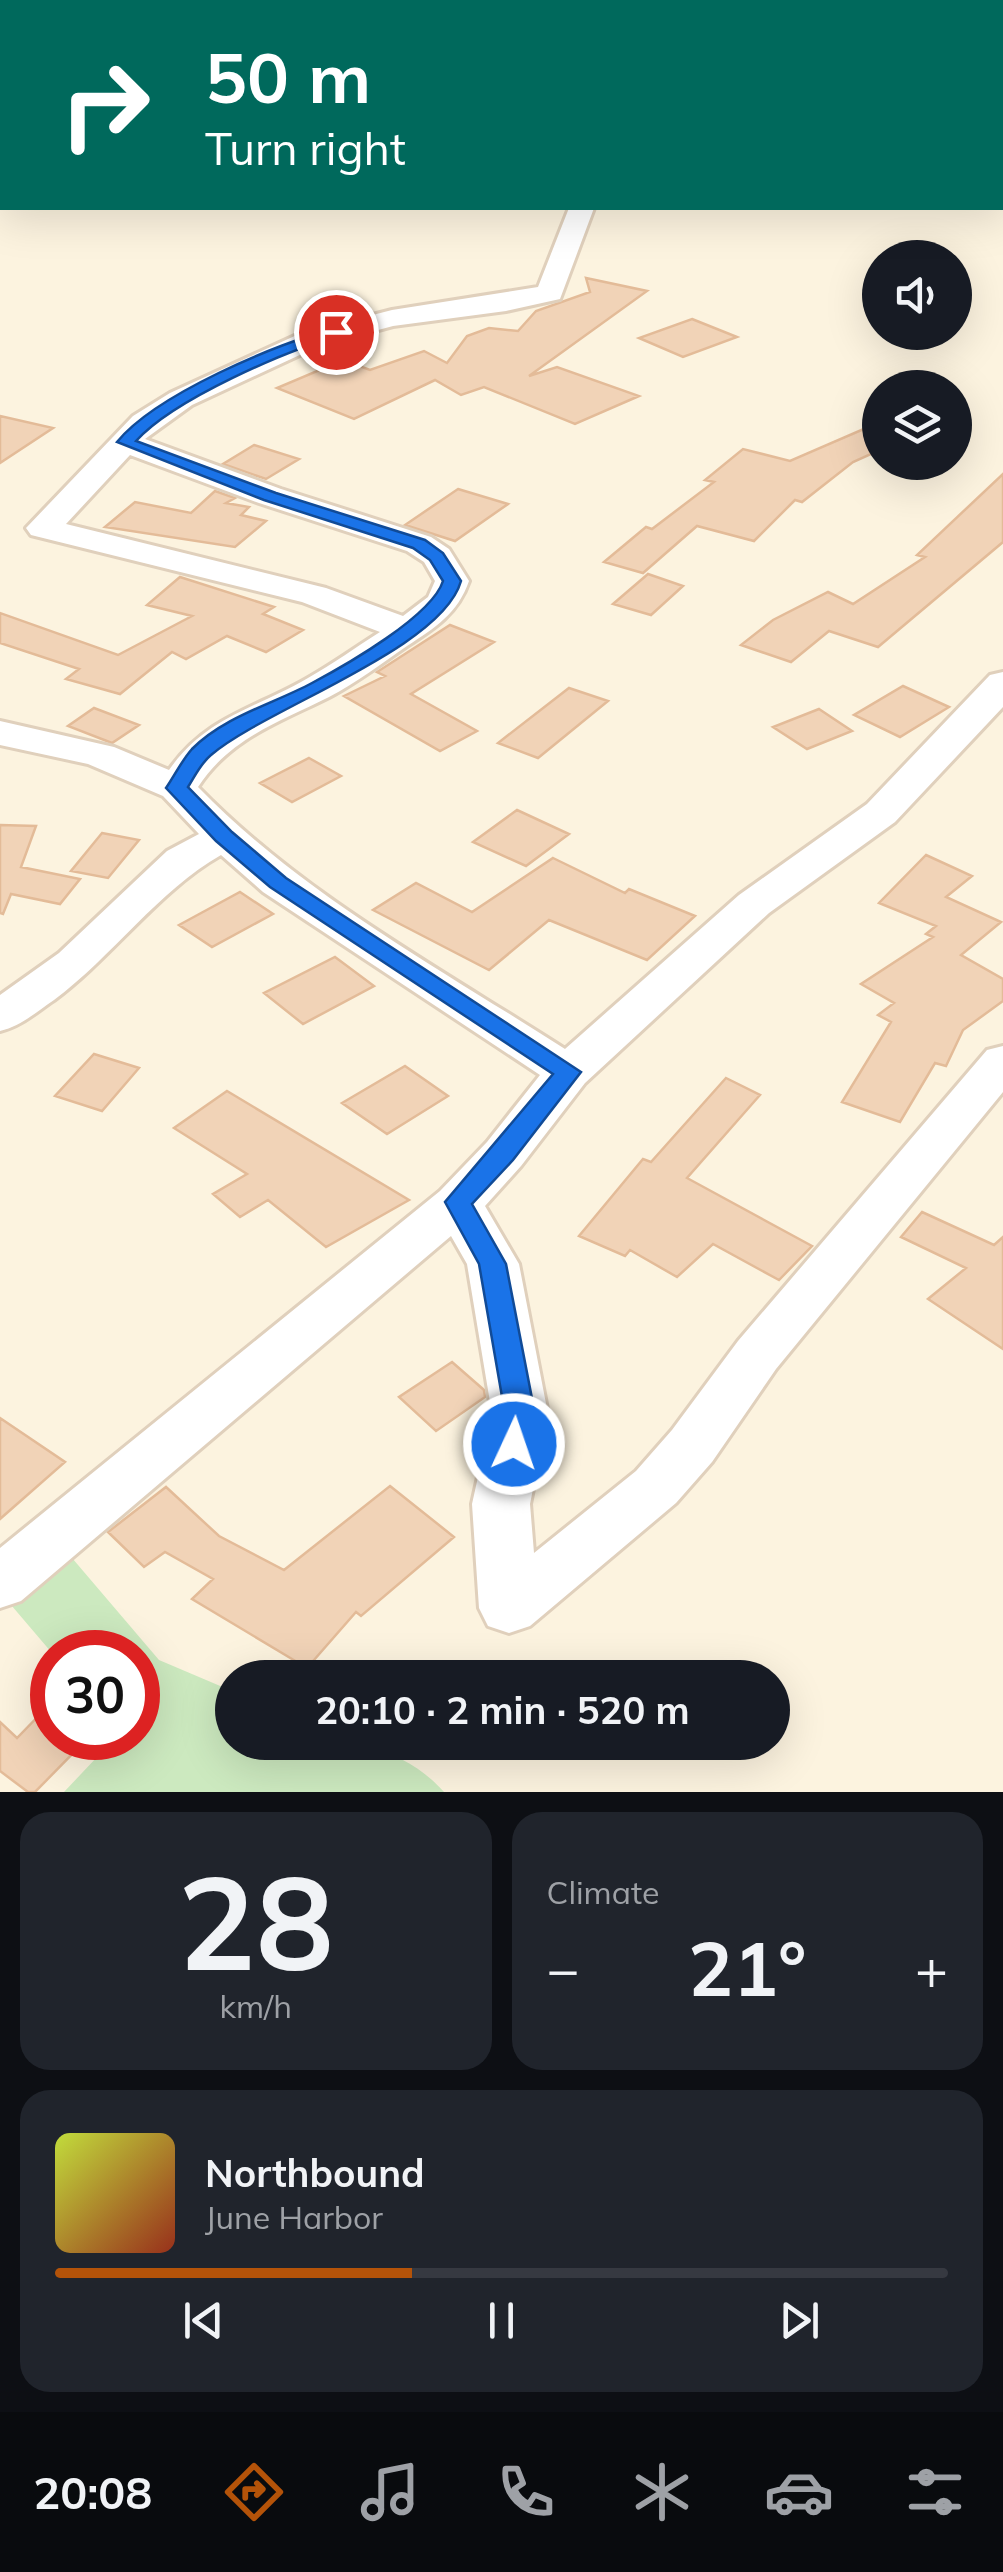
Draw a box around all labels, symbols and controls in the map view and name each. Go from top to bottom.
text: 50 m [205,33,371,121]
icon: right [40,40,170,170]
text: Turn right [205,120,406,176]
map controls [862,240,972,480]
button: sound [862,240,972,350]
pin [294,290,379,375]
icon: arrive [309,305,364,360]
button: layers [862,370,972,480]
position arrow [462,1392,566,1496]
speed limit sign: 30 [30,1630,160,1760]
text: 20:10 · 2 min · 520 m [315,1686,690,1734]
text: 28 [178,1839,334,2003]
text: Climate [547,1872,659,1912]
text: 21° [688,1921,806,2015]
text: − [547,1934,580,2003]
text: + [915,1934,948,2003]
text: km/h [220,1986,292,2026]
text: Northbound [205,2149,425,2197]
text: June Harbor [205,2197,383,2237]
icon: previous [176,2293,231,2348]
icon: pause [474,2293,529,2348]
icon: next [772,2293,827,2348]
icon: directions [219,2457,289,2527]
icon: music [355,2457,425,2527]
icon: phone [491,2457,561,2527]
icon: climate [627,2457,697,2527]
icon: car [764,2457,834,2527]
icon: filters [900,2457,970,2527]
text: 20:08 [33,2464,152,2520]

